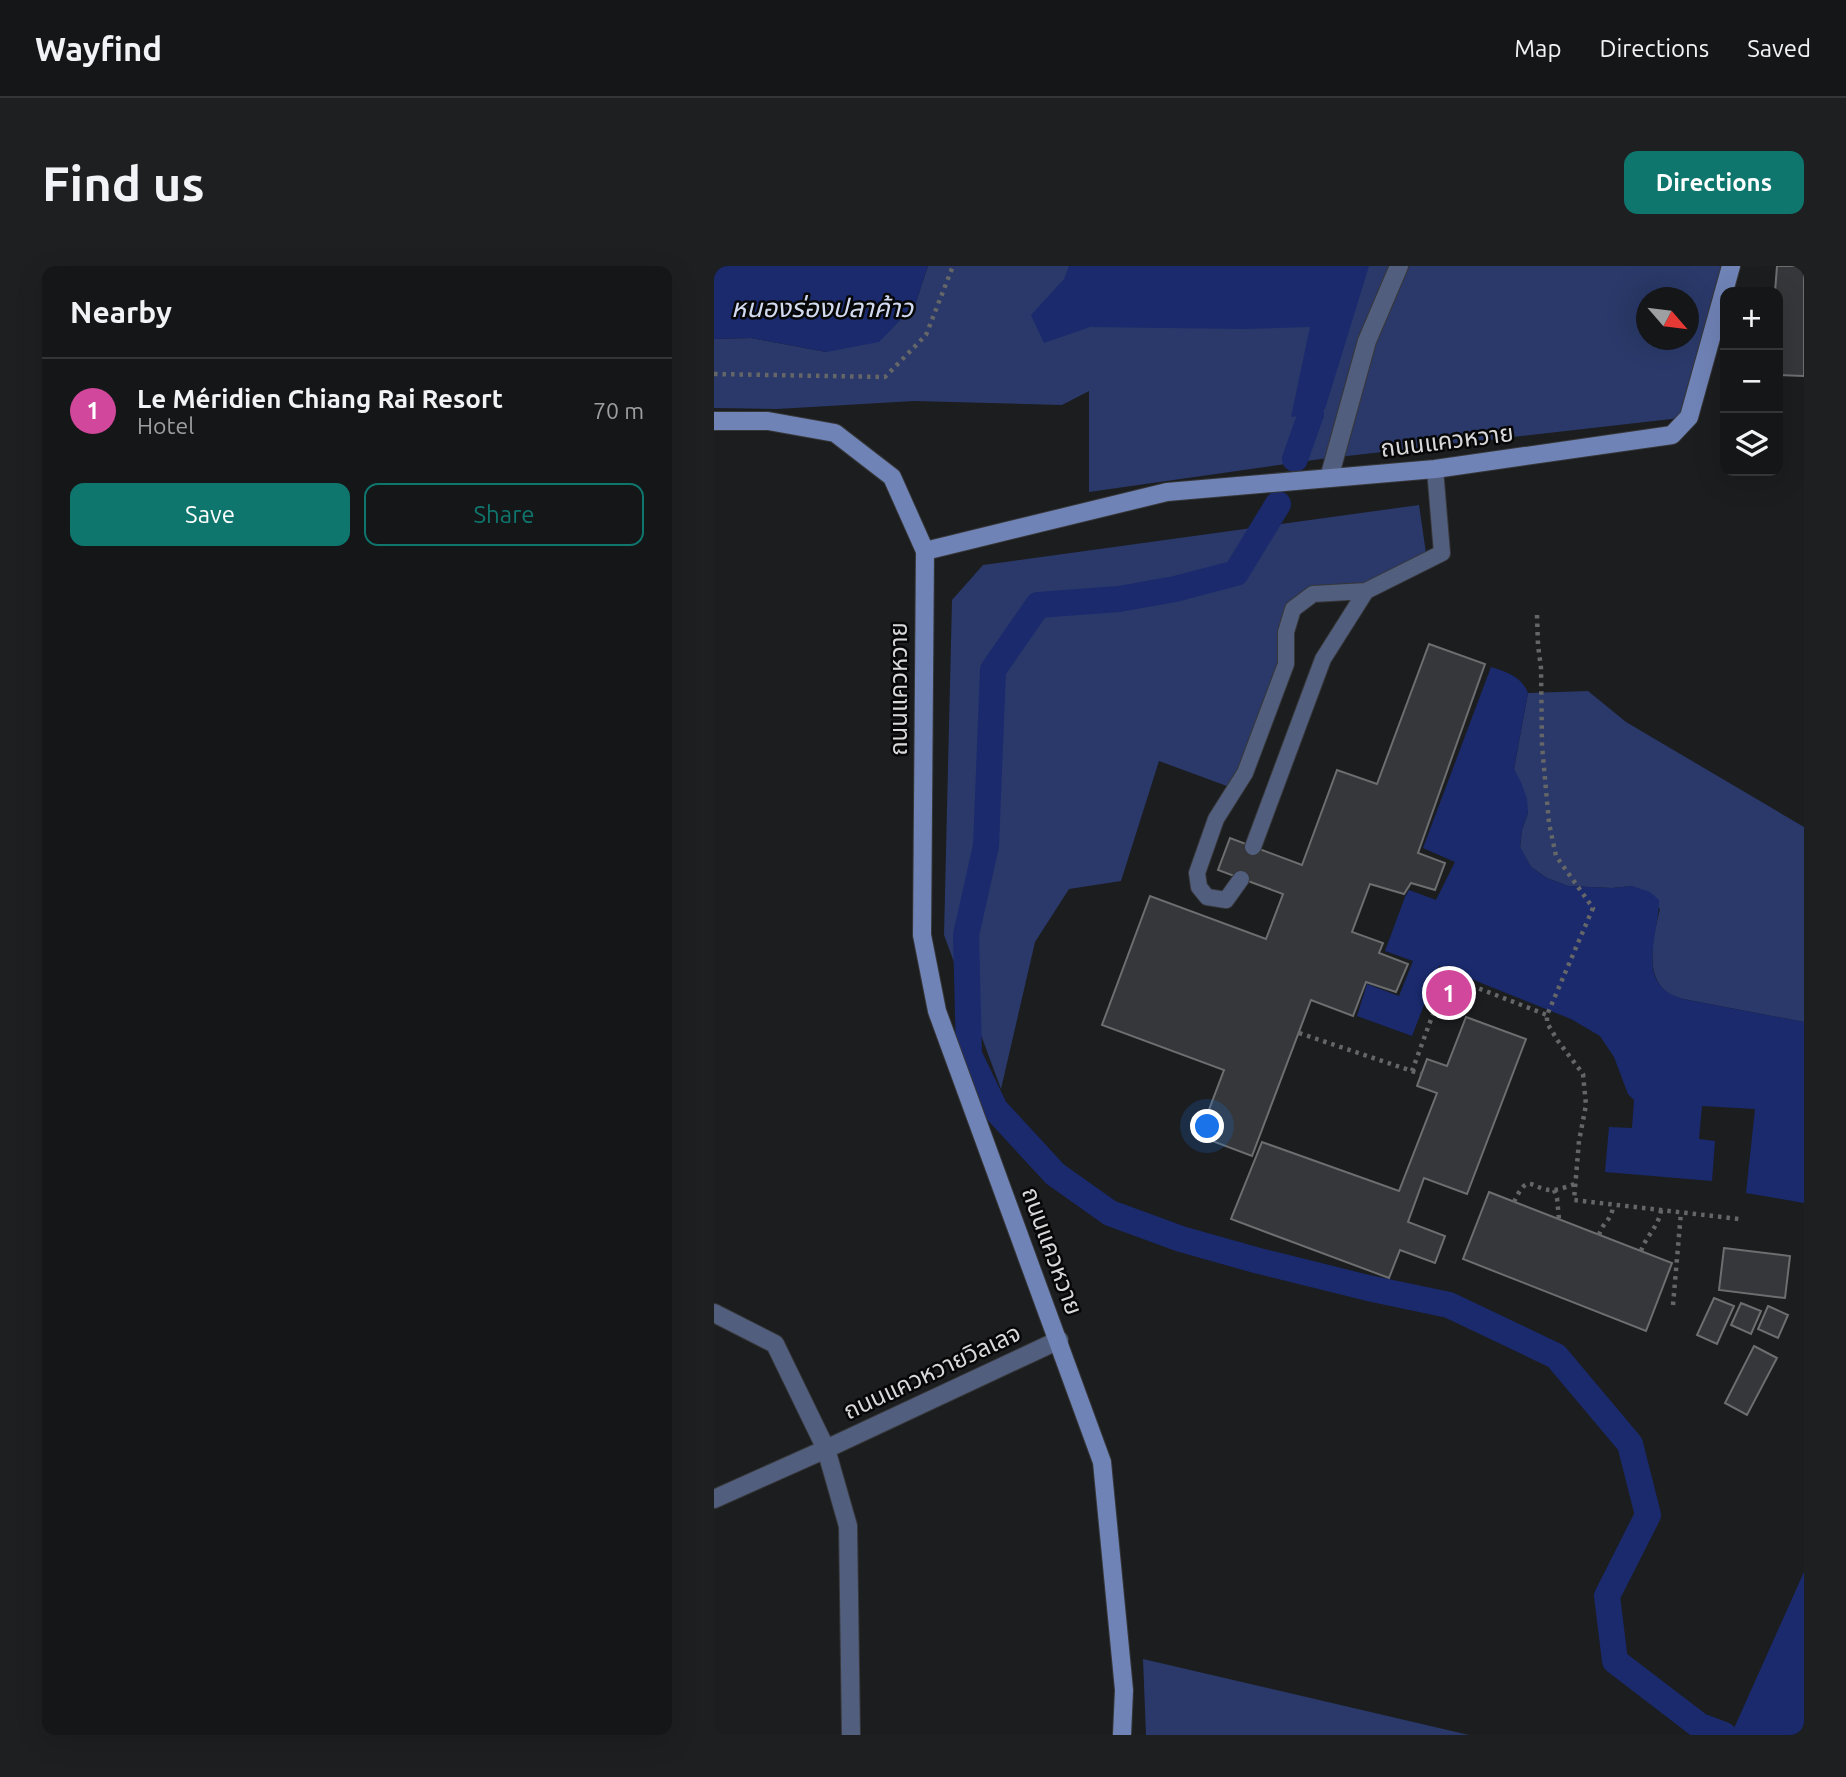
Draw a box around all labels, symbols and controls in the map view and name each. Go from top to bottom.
text: Wayfind [35,30,162,67]
text: Map [1514,35,1561,62]
text: Directions [1599,35,1709,62]
text: Saved [1747,35,1811,62]
button: Directions [1624,151,1804,214]
text: Find us [42,155,205,210]
north arrow [1636,287,1699,350]
map controls [1720,287,1783,476]
button: + [1720,287,1783,350]
water label: หนองร่องปลาค้าว [731,293,914,322]
text: Nearby [70,295,172,329]
button: − [1720,350,1783,413]
text: Le Méridien Chiang Rai Resort [137,384,503,413]
text: 1 [87,398,99,423]
text: 70 m [593,398,644,423]
text: Hotel [137,413,194,438]
button: layers [1720,413,1783,476]
street label: ถนนแควหวาย [1379,419,1515,462]
button: Save [70,483,350,546]
button: Share [364,483,644,546]
street label: ถนนแควหวาย [885,622,912,756]
pin: 1 [1426,967,1472,1019]
your location [1190,1109,1224,1143]
street label: ถนนแควหวาย [1017,1183,1088,1318]
street label: ถนนแควหวายวิลเลจ [839,1319,1025,1424]

